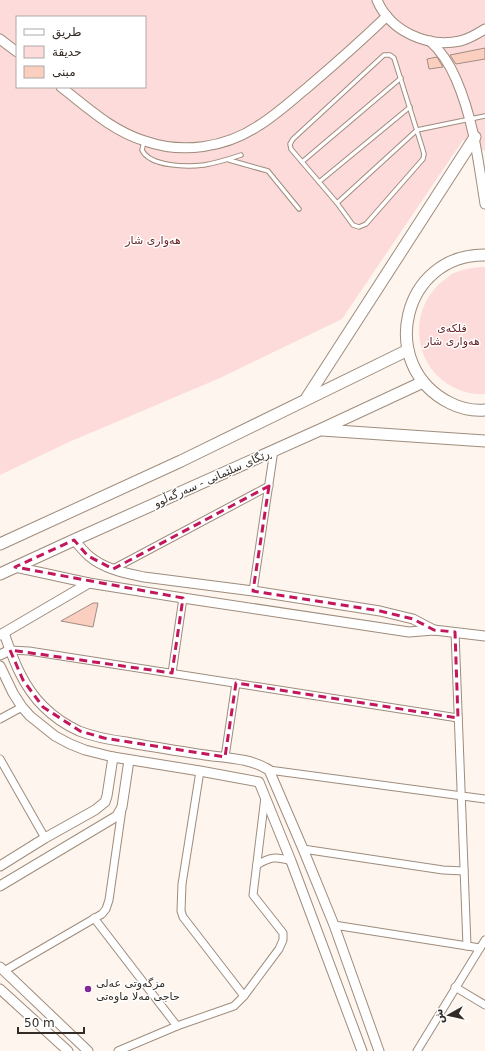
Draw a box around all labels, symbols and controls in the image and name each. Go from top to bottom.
legend [16,16,146,88]
text: طريق [52,25,82,40]
text: حديقة [52,45,82,59]
text: مبنى [52,65,76,79]
park label: هەواری شار [124,234,181,247]
park label: فلکەی هەواری شار [423,322,480,348]
street label: ڕێگای سلێمانی - سەرگەڵوو [151,446,273,510]
place label: مزگەوتی عەلی حاجی مەلا ماوەتی [96,977,180,1003]
marker: مزگەوتی عەلی حاجی مەلا ماوەتی [83,984,93,994]
north arrow [429,995,469,1035]
text: ش [432,1008,447,1025]
scale bar [18,1009,84,1035]
text: 50 m [24,1016,55,1030]

